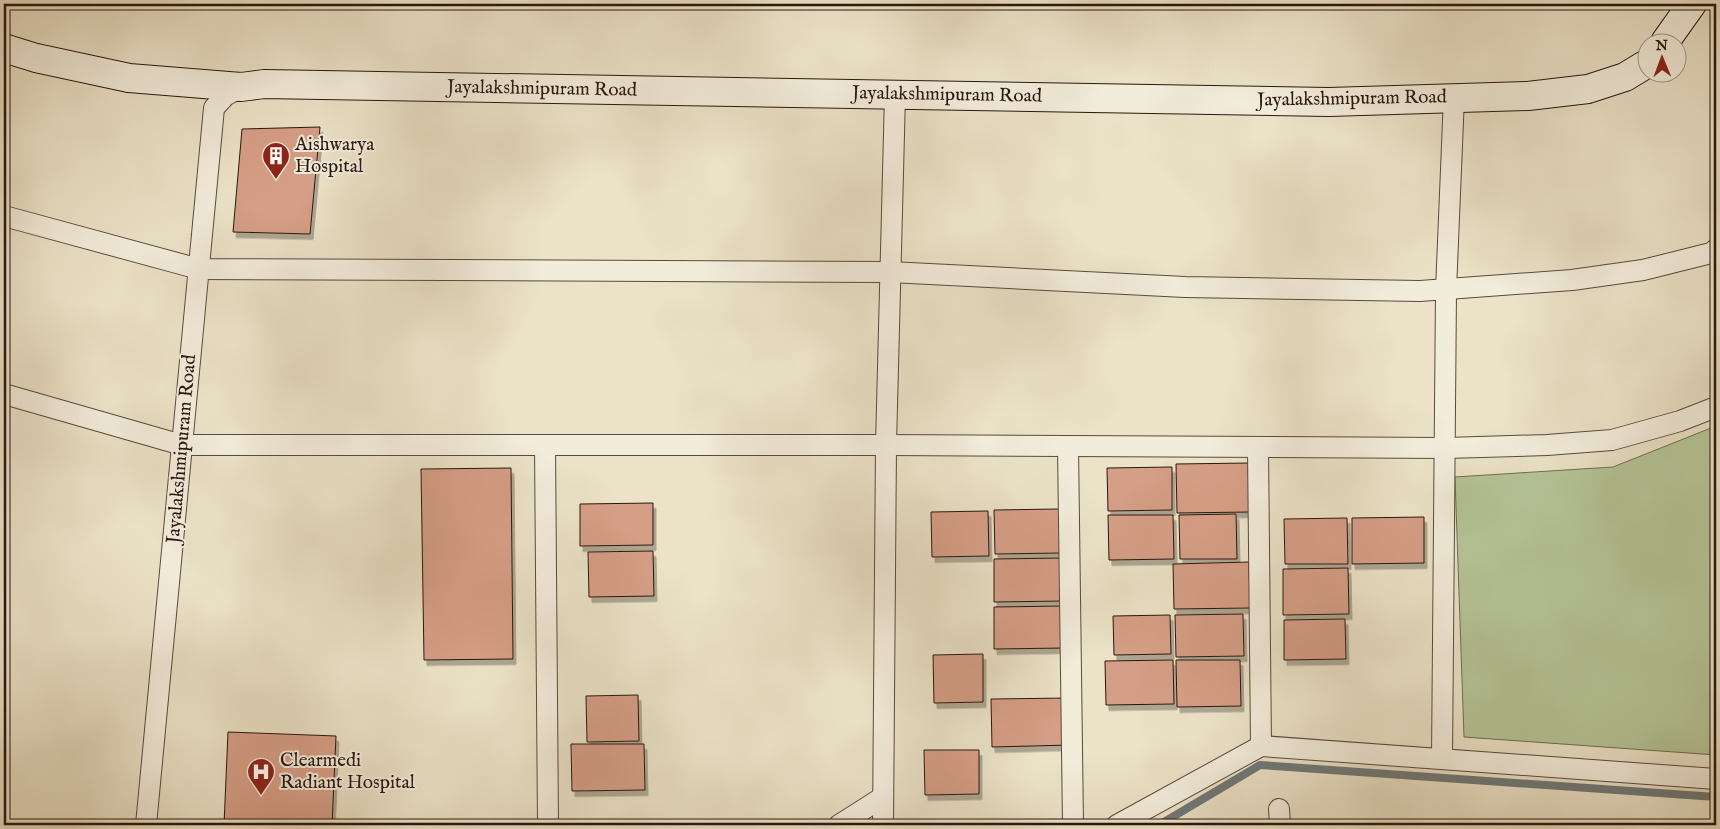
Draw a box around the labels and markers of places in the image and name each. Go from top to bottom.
place label: Aishwarya Hospital [294,133,375,179]
building icon: Aishwarya Hospital [261,141,291,180]
place label: Clearmedi Radiant Hospital [280,749,416,795]
hospital icon: Clearmedi Radiant Hospital [246,757,276,796]

